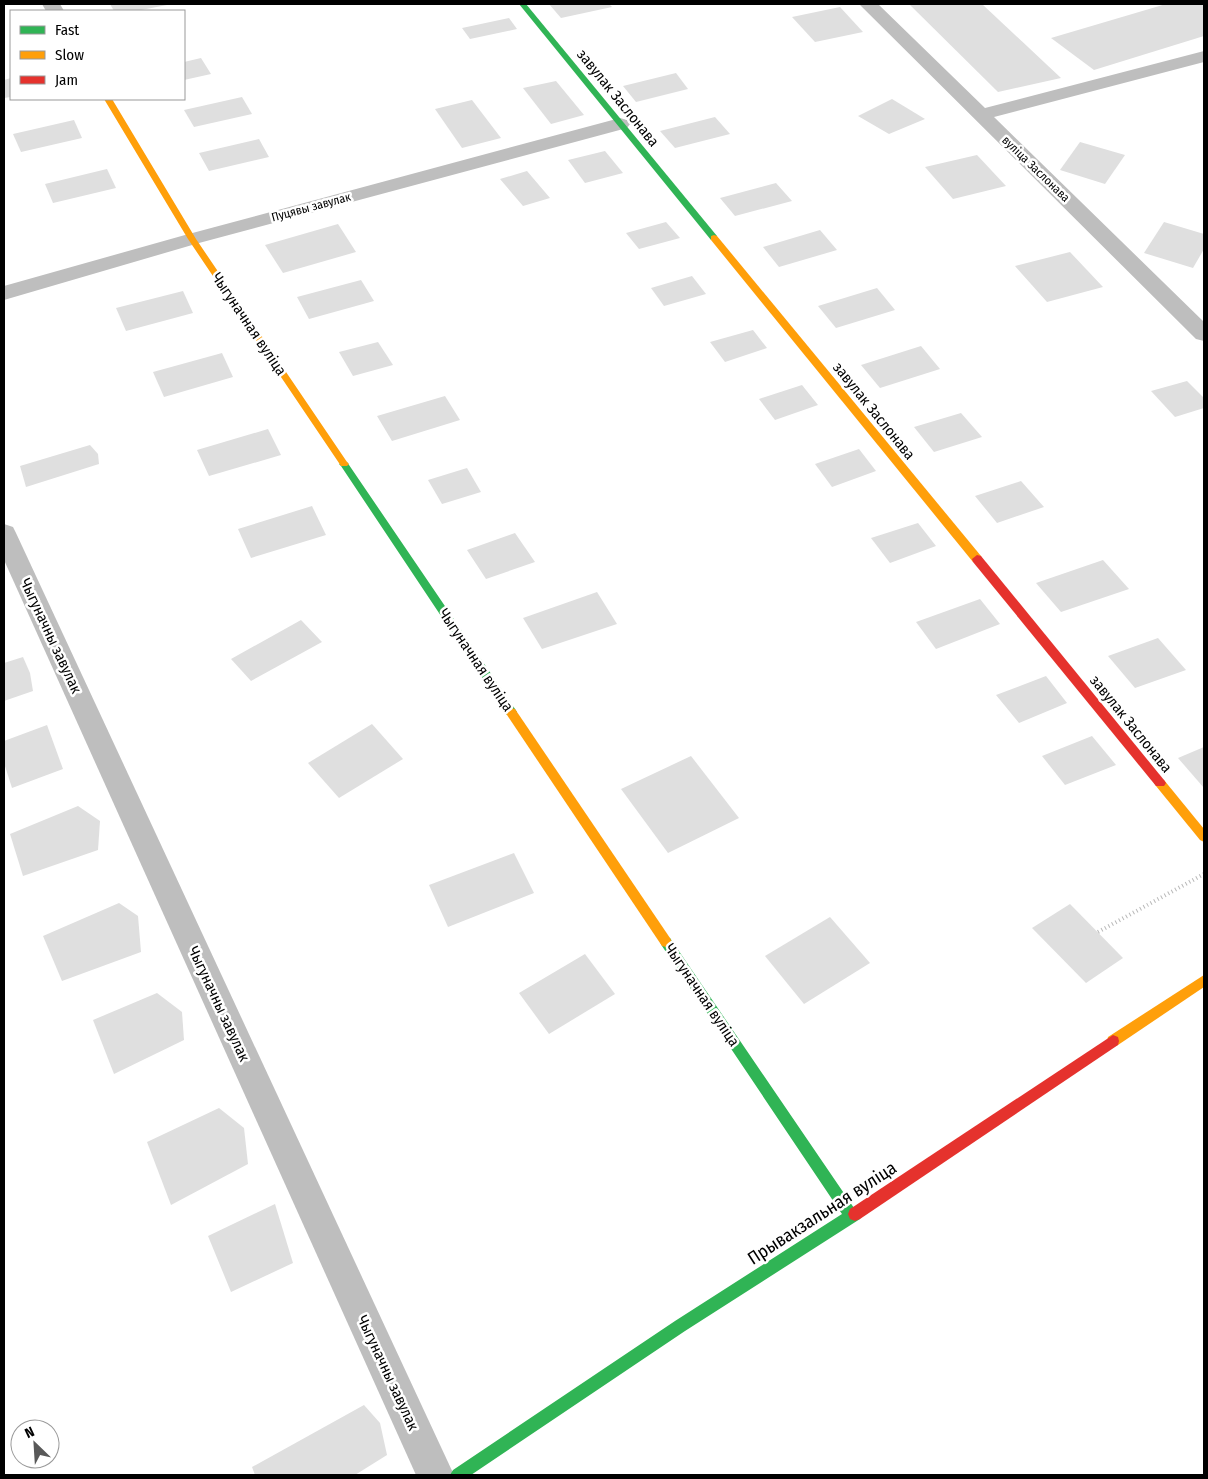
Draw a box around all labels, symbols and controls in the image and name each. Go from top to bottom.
legend [10,10,185,100]
text: Fast [55,21,79,39]
text: Slow [55,46,84,64]
street label: завулак Заслонава [573,46,663,150]
text: Jam [55,71,78,89]
street label: вуліца Заслонава [999,133,1073,205]
street label: Пуцявы завулак [270,190,353,224]
street label: Чыгуначная вуліца [208,269,290,379]
street label: завулак Заслонава [829,359,919,463]
street label: Чыгуначны завулак [16,576,86,696]
street label: Чыгуначная вуліца [435,605,517,715]
street label: завулак Заслонава [1086,672,1176,776]
street label: Чыгуначная вуліца [661,940,743,1050]
street label: Чыгуначны завулак [184,944,254,1064]
street label: Прывакзальная вуліца [743,1157,901,1269]
street label: Чыгуначны завулак [353,1313,423,1433]
north arrow [10,1419,60,1469]
text: N [22,1423,37,1442]

